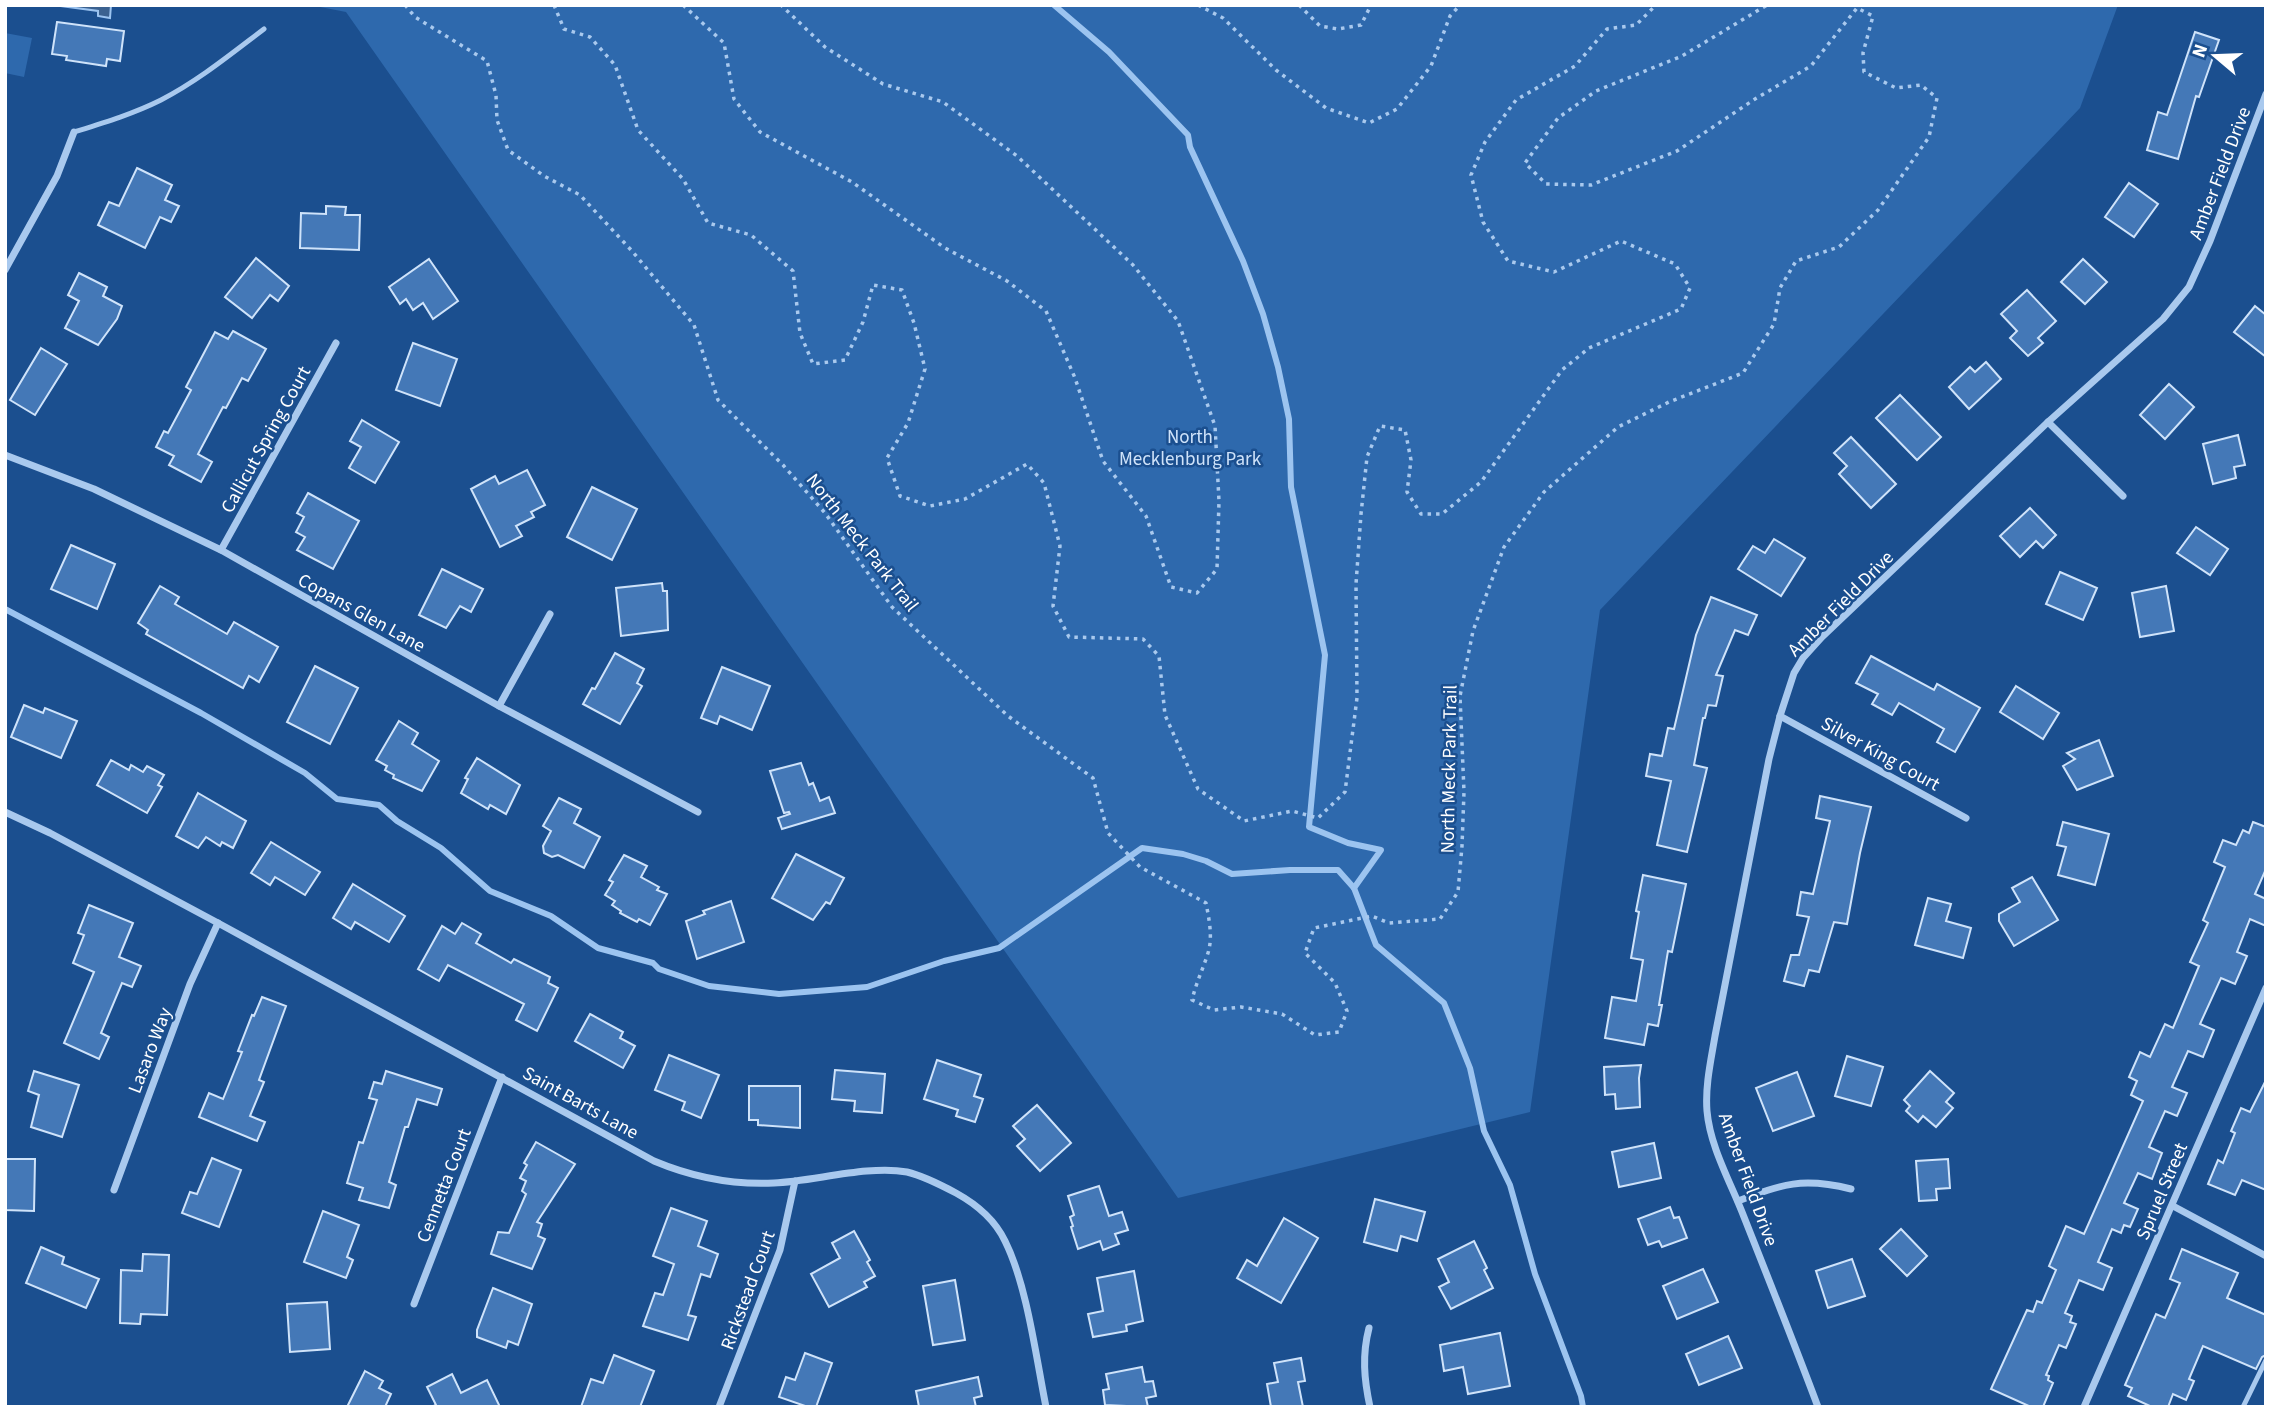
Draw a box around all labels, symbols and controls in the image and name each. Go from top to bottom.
north arrow [2180,21,2250,91]
text: N [2186,41,2215,61]
street label: Amber Field Drive [2183,103,2258,244]
street label: Callicut Spring Court [215,361,318,518]
park label: North Mecklenburg Park [1119,424,1262,473]
street label: North Meck Park Trail [799,468,924,618]
street label: Amber Field Drive [1782,545,1900,663]
street label: Copans Glen Lane [293,567,430,660]
street label: North Meck Park Trail [1435,684,1464,854]
street label: Silver King Court [1816,710,1945,798]
street label: Lasaro Way [122,1004,179,1097]
street label: Saint Barts Lane [517,1060,643,1146]
street label: Amber Field Drive [1711,1109,1784,1250]
street label: Cennetta Court [410,1124,479,1246]
street label: Spruel Street [2130,1138,2195,1244]
street label: Rickstead Court [714,1227,783,1354]

